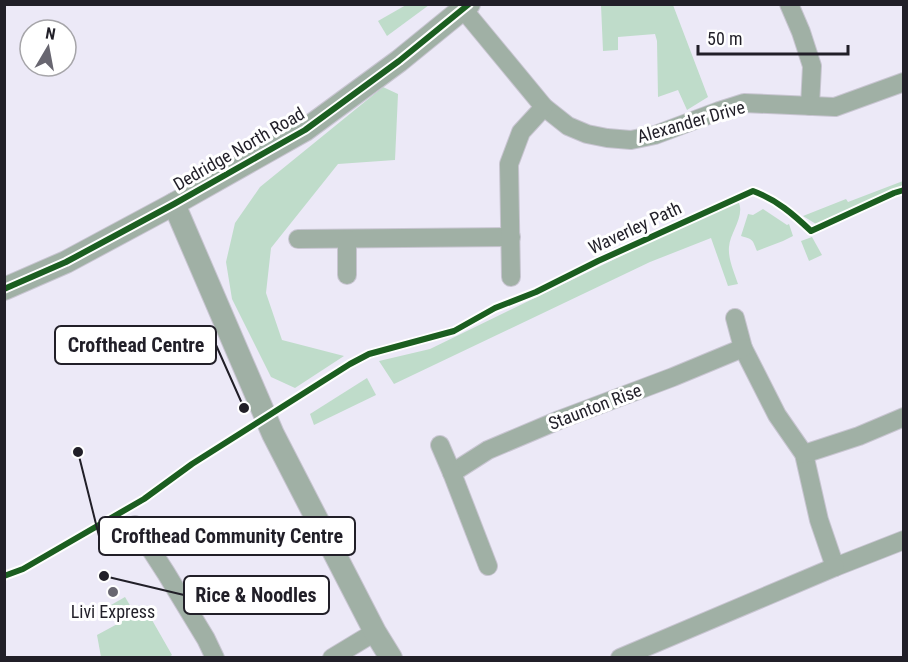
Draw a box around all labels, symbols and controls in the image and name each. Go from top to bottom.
north arrow [18,18,78,78]
scale bar [698,18,848,56]
text: N [44,24,57,44]
text: 50 m [707,28,742,49]
street label: Alexander Drive [635,96,747,147]
street label: Dedridge North Road [169,102,308,195]
street label: Waverley Path [585,197,685,258]
callout: Crofthead Centre [55,326,216,364]
text: Crofthead Centre [68,333,204,357]
street label: Staunton Rise [545,379,644,434]
callout: Crofthead Community Centre [99,517,355,555]
text: Crofthead Community Centre [111,524,343,548]
callout: Rice & Noodles [184,576,329,614]
text: Rice & Noodles [195,583,317,607]
marker: Livi Express [106,585,120,599]
place label: Livi Express [71,601,155,622]

